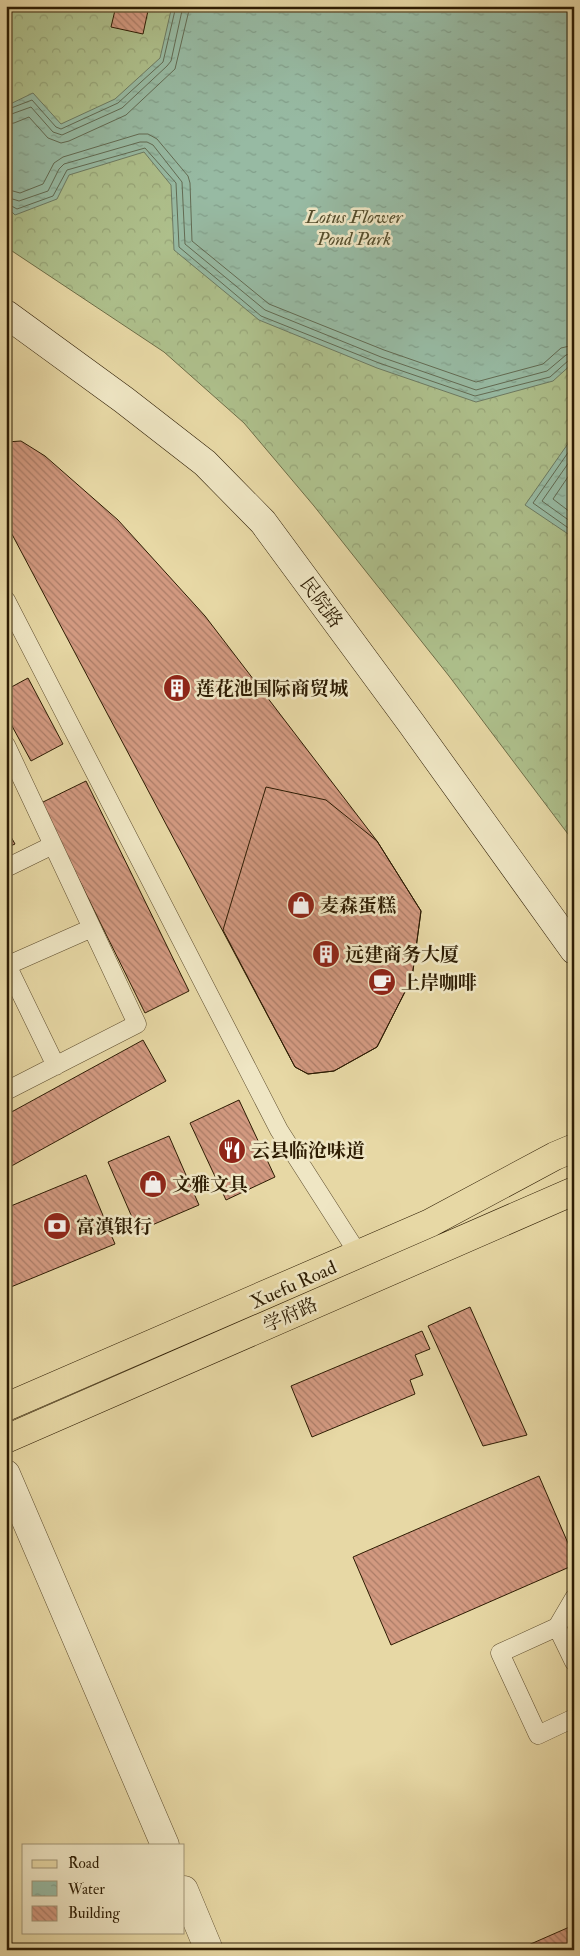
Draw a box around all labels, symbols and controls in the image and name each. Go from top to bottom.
park label: Lotus Flower Pond Park [305,205,403,251]
street label: 民院路 [295,572,348,633]
building icon: 莲花池国际商贸城 [162,673,192,703]
place label: 莲花池国际商贸城 [196,677,348,701]
shop icon: 麦森蛋糕 [286,890,316,920]
place label: 麦森蛋糕 [320,894,396,918]
building icon: 远建商务大厦 [311,939,341,969]
place label: 远建商务大厦 [345,943,459,967]
cafe icon: 上岸咖啡 [367,967,397,997]
place label: 上岸咖啡 [401,971,477,995]
restaurant icon: 云县临沧味道 [217,1135,247,1165]
place label: 云县临沧味道 [251,1139,365,1163]
shop icon: 文雅文具 [138,1169,168,1199]
place label: 文雅文具 [172,1173,248,1197]
bank icon: 富滇银行 [42,1211,72,1241]
place label: 富滇银行 [76,1215,152,1239]
street label: Xuefu Road [247,1255,341,1315]
street label: 学府路 [259,1292,321,1337]
legend [22,1844,185,1934]
text: Road [68,1854,100,1873]
text: Water [67,1880,105,1899]
text: Building [68,1904,120,1923]

